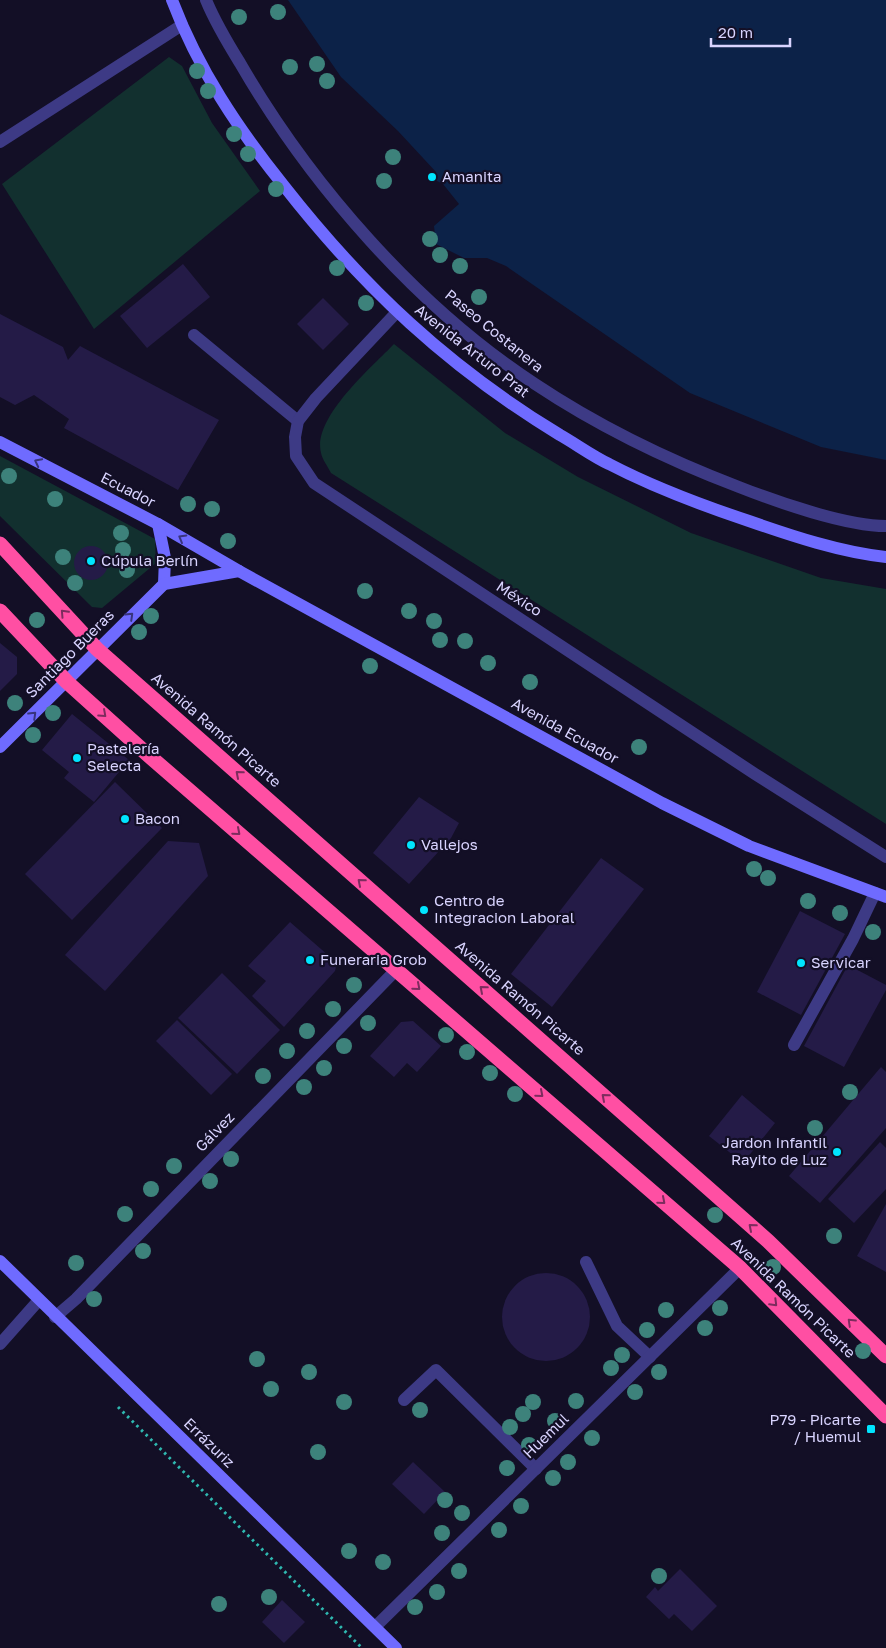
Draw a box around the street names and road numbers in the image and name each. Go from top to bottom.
street label: Paseo Costanera [442,285,547,375]
street label: Avenida Arturo Prat [412,300,533,400]
street label: Ecuador [98,468,159,511]
street label: México [493,577,546,620]
street label: Santiago Bueras [21,605,117,701]
street label: Avenida Ramón Picarte [148,668,285,791]
street label: Avenida Ecuador [509,693,622,767]
street label: Avenida Ramón Picarte [452,936,589,1059]
street label: Gálvez [191,1108,238,1155]
street label: Avenida Ramón Picarte [728,1233,860,1362]
street label: Huemul [519,1409,572,1461]
street label: Errázuriz [181,1414,239,1471]

